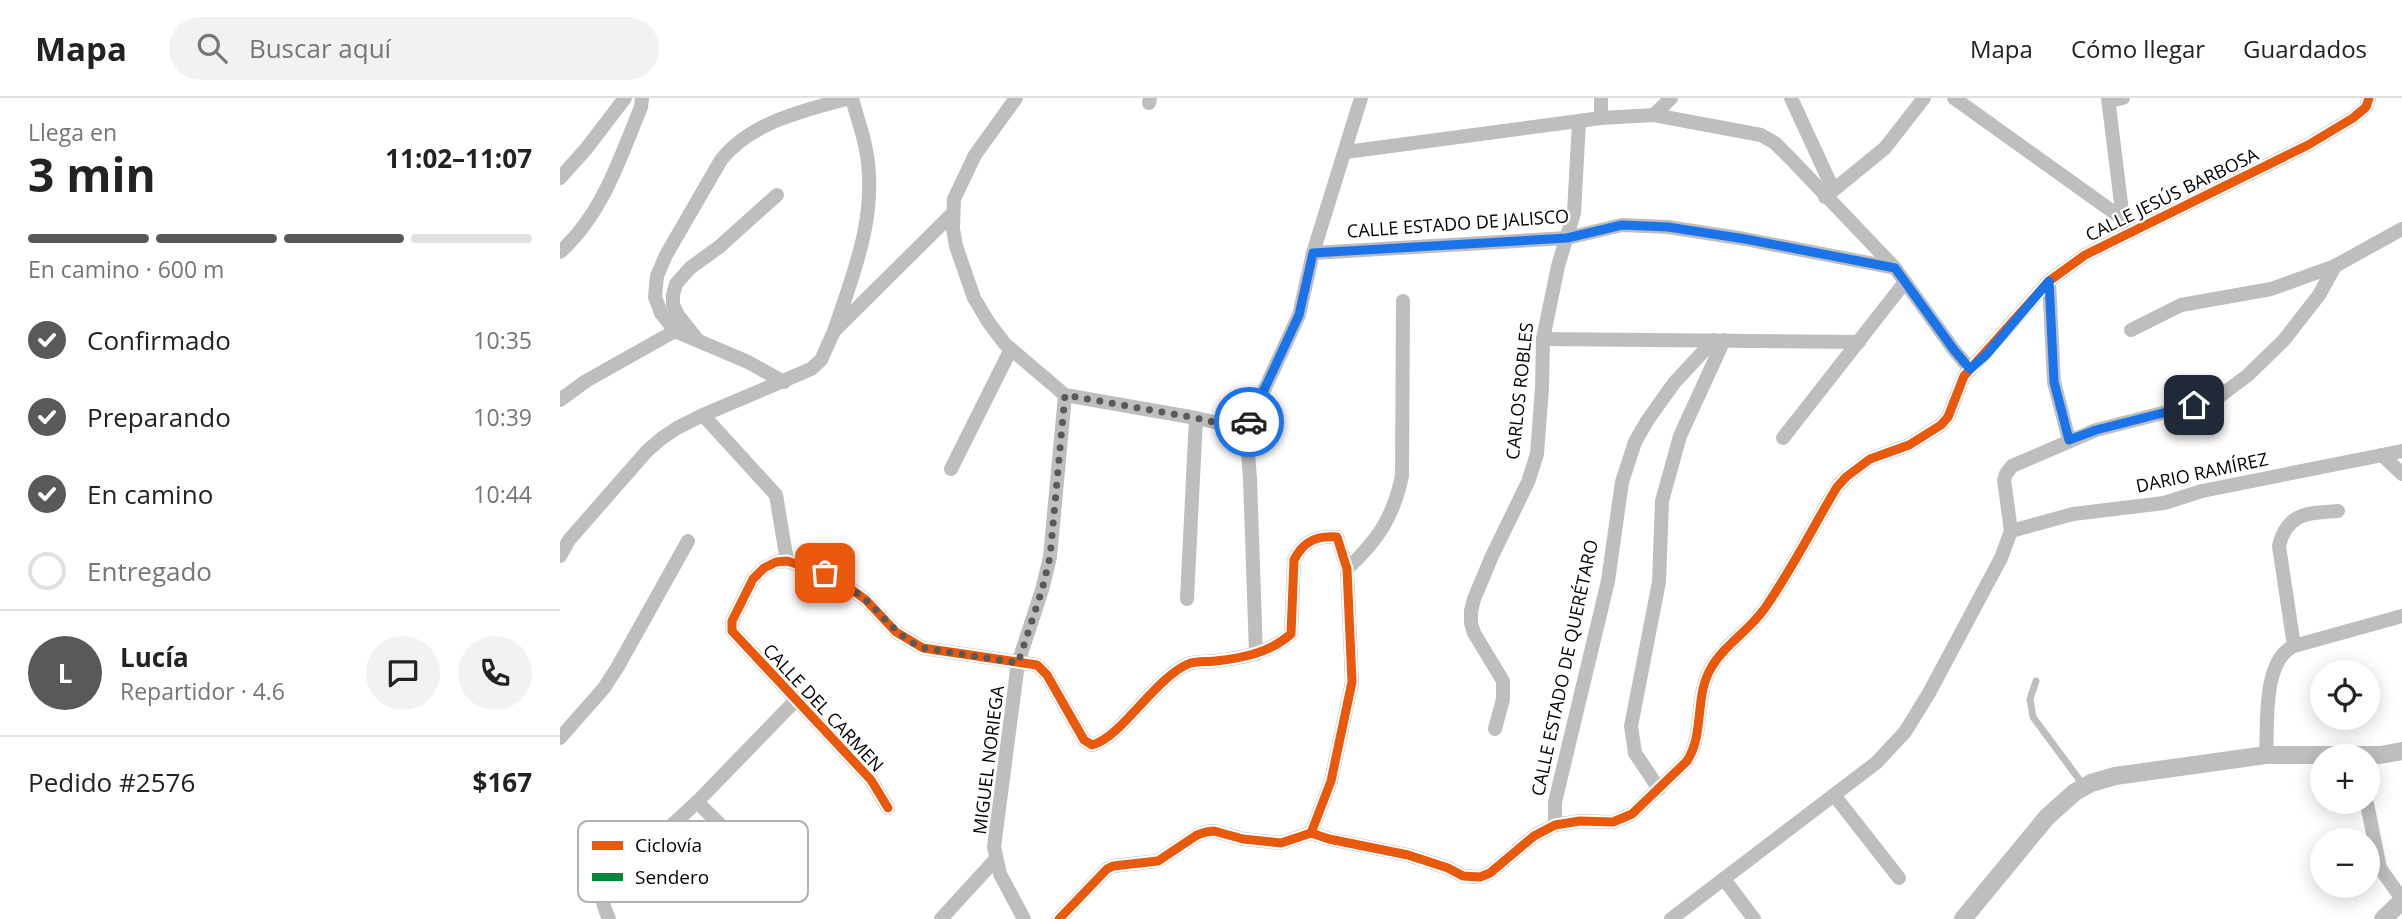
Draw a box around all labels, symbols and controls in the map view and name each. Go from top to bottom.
search box [169,17,659,80]
text: Mapa [35,26,127,71]
icon: search [193,29,231,67]
text: Buscar aquí [249,30,391,66]
text: Mapa [1970,32,2033,65]
text: Cómo llegar [2071,32,2205,65]
text: Guardados [2243,32,2367,65]
text: Llega en [28,116,117,148]
text: 11:02–11:07 [385,140,532,176]
street label: CALLE JESÚS BARBOSA [2081,141,2263,246]
text: 3 min [28,143,156,205]
street label: CALLE ESTADO DE JALISCO [1346,203,1570,243]
text: En camino · 600 m [28,253,224,285]
icon: check [28,321,66,359]
street label: CARLOS ROBLES [1500,321,1538,461]
text: Confirmado [87,322,231,358]
text: 10:35 [473,324,532,356]
pin [2164,375,2224,435]
icon: home [2175,386,2213,424]
courier [1214,387,1284,457]
icon: check [28,398,66,436]
text: Preparando [87,399,231,435]
text: 10:39 [473,401,532,433]
icon: car [1230,403,1268,441]
street label: DARIO RAMÍREZ [2134,446,2270,498]
icon: check [28,475,66,513]
text: En camino [87,476,213,512]
text: 10:44 [473,478,532,510]
street label: CALLE ESTADO DE QUERÉTARO [1525,537,1603,798]
pin [795,543,855,603]
text: Entregado [87,553,212,589]
icon: bag [806,554,844,592]
button: chat [366,636,440,710]
button: phone [458,636,532,710]
street label: CALLE DEL CARMEN [758,638,889,777]
text: Lucía [120,639,189,675]
text: L [58,655,72,691]
map controls [2310,660,2380,898]
button: locate [2310,660,2380,730]
text: Repartidor · 4.6 [120,675,285,707]
street label: MIGUEL NORIEGA [967,684,1009,836]
button: + [2310,744,2380,814]
text: Pedido #2576 [28,764,195,800]
text: $167 [473,764,532,800]
legend [578,821,808,902]
button: − [2310,828,2380,898]
text: Ciclovía [635,832,702,858]
text: Sendero [635,864,709,890]

